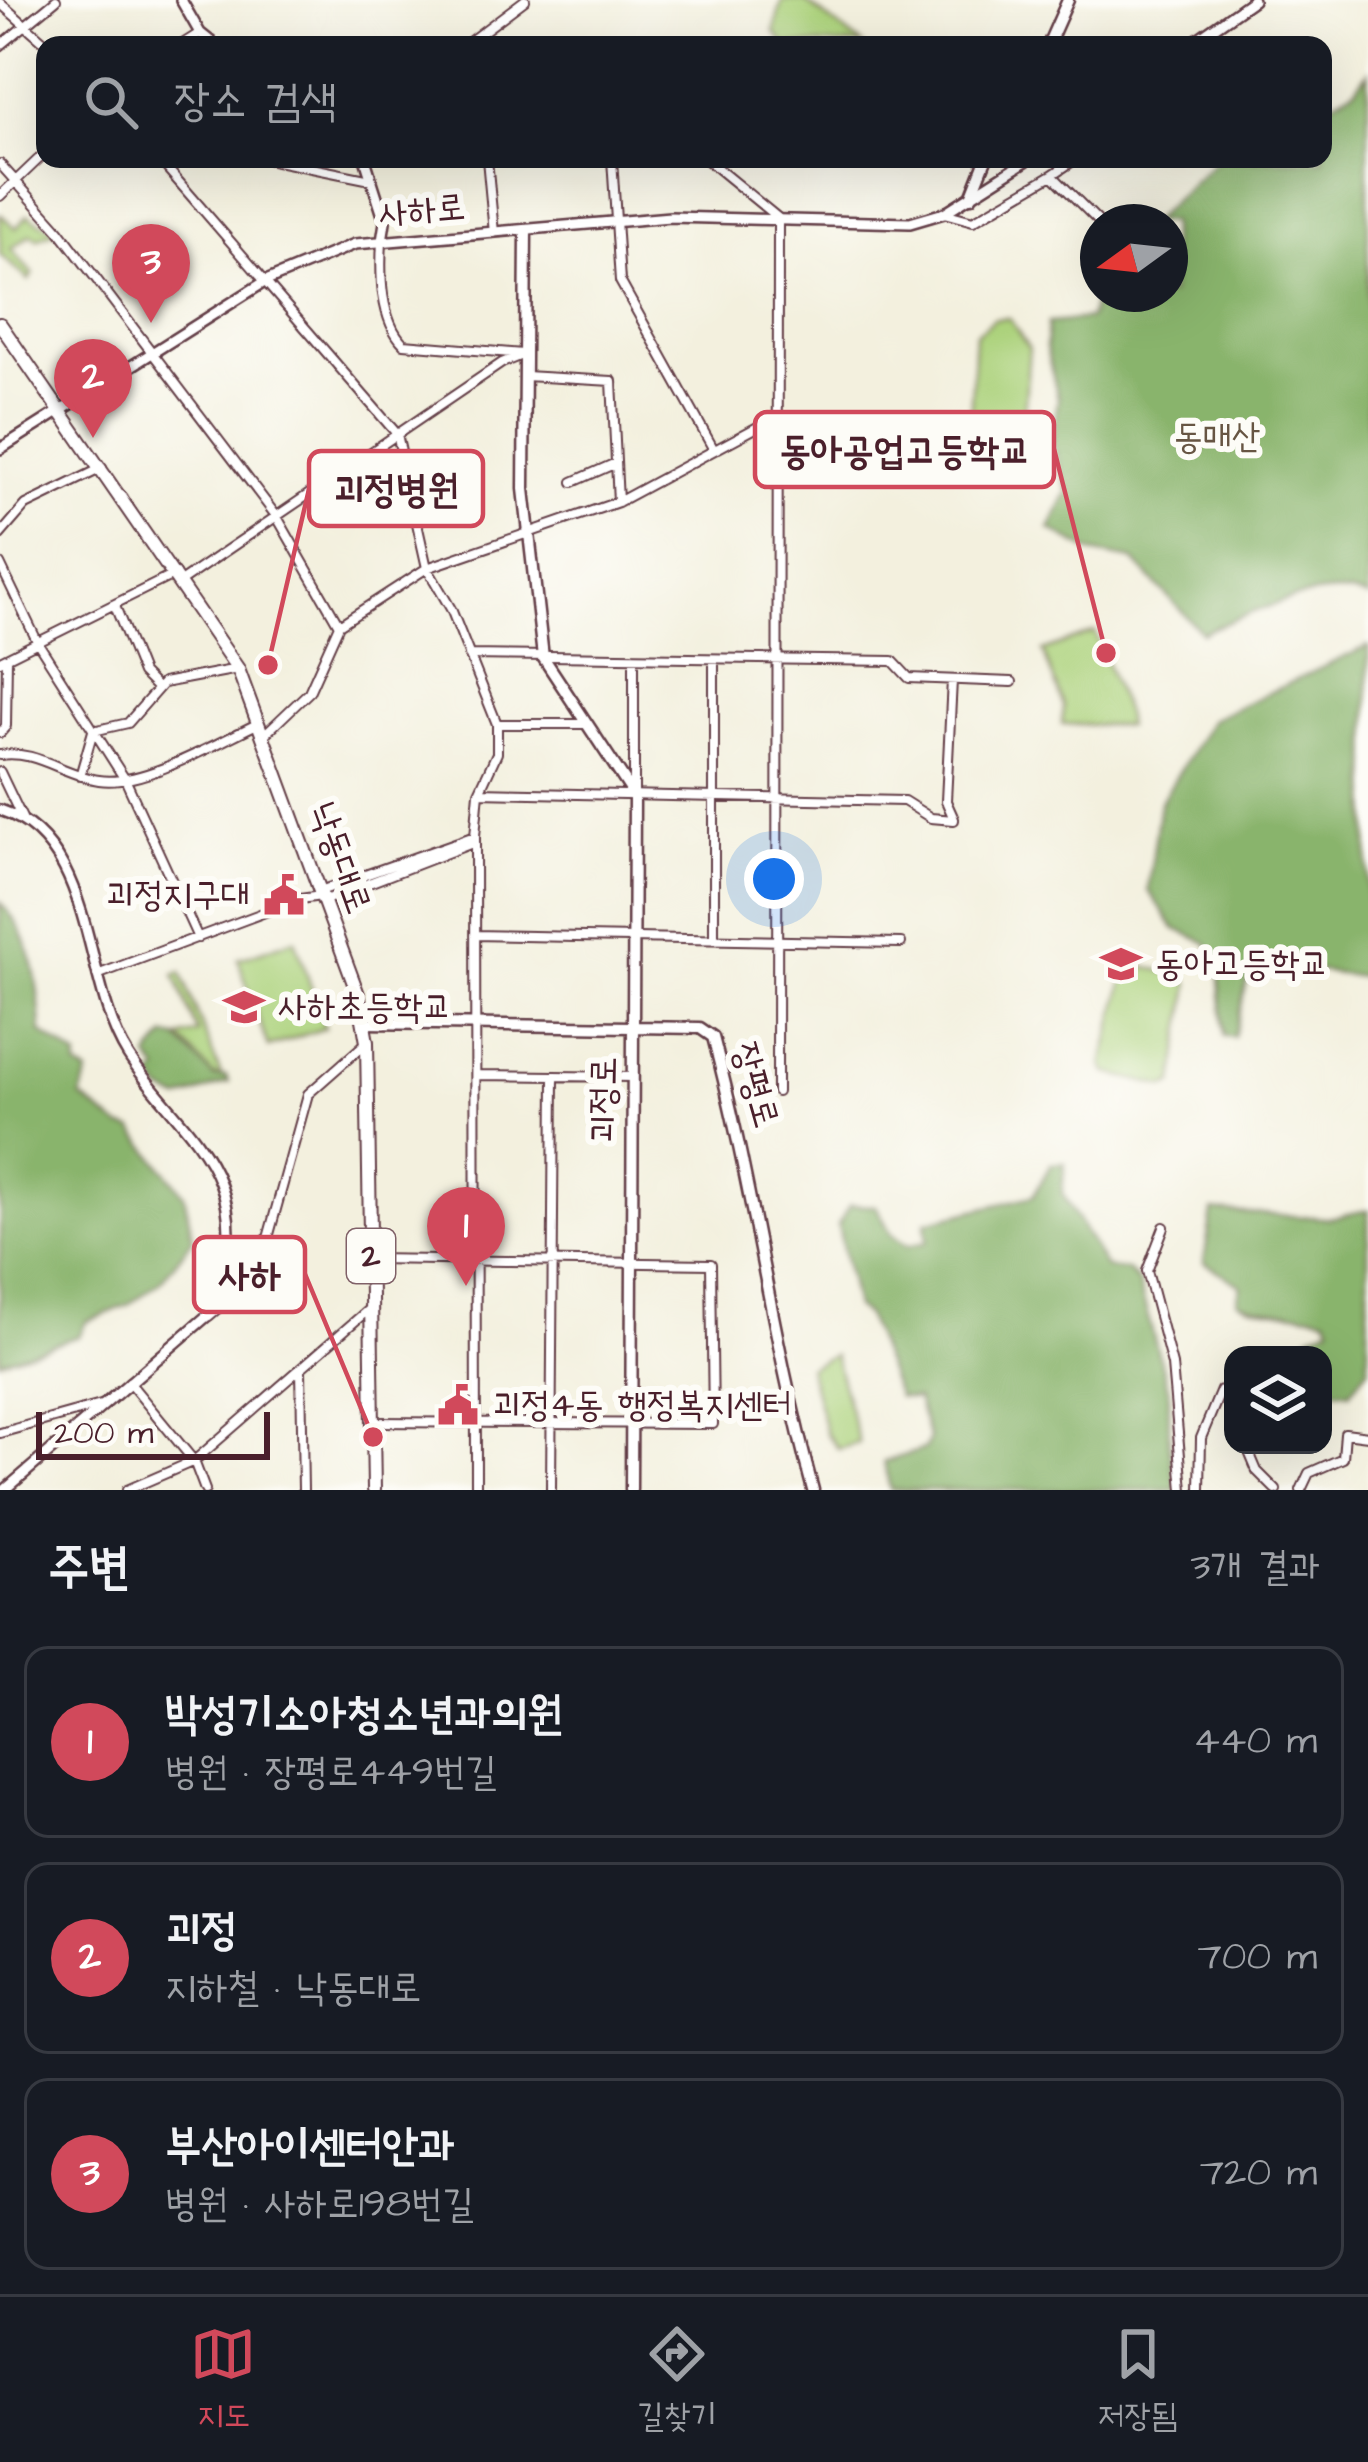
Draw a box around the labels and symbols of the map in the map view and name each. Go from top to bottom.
street label: 사하로 [376,182,468,240]
north arrow [1080,204,1188,312]
pin: 3 [112,224,190,323]
pin: 2 [54,339,132,438]
callout: 동아공업고등학교 [755,412,1054,487]
park label: 동매산 [1174,412,1260,463]
text: 동아공업고등학교 [779,425,1031,479]
callout: 괴정병원 [309,451,483,526]
text: 괴정병원 [333,464,459,518]
street label: 낙동대로 [296,795,384,921]
your location [744,849,804,909]
place label: 괴정지구대 [105,870,250,921]
public building icon: 괴정지구대 [261,872,307,918]
place label: 동아고등학교 [1155,939,1329,990]
school or university icon: 동아고등학교 [1098,941,1144,987]
place label: 사하초등학교 [278,982,452,1033]
school or university icon: 사하초등학교 [221,984,267,1030]
street label: 장평로 [719,1036,791,1134]
street label: 괴정로 [578,1056,630,1144]
pin: 1 [427,1187,505,1286]
road number: 2 [347,1229,395,1283]
callout: 사하 [194,1237,305,1312]
text: 사하 [218,1250,281,1304]
place label: 괴정4동 행정복지센터 [492,1380,792,1431]
public building icon: 괴정4동 행정복지센터 [435,1382,481,1428]
scale bar [36,1406,270,1459]

